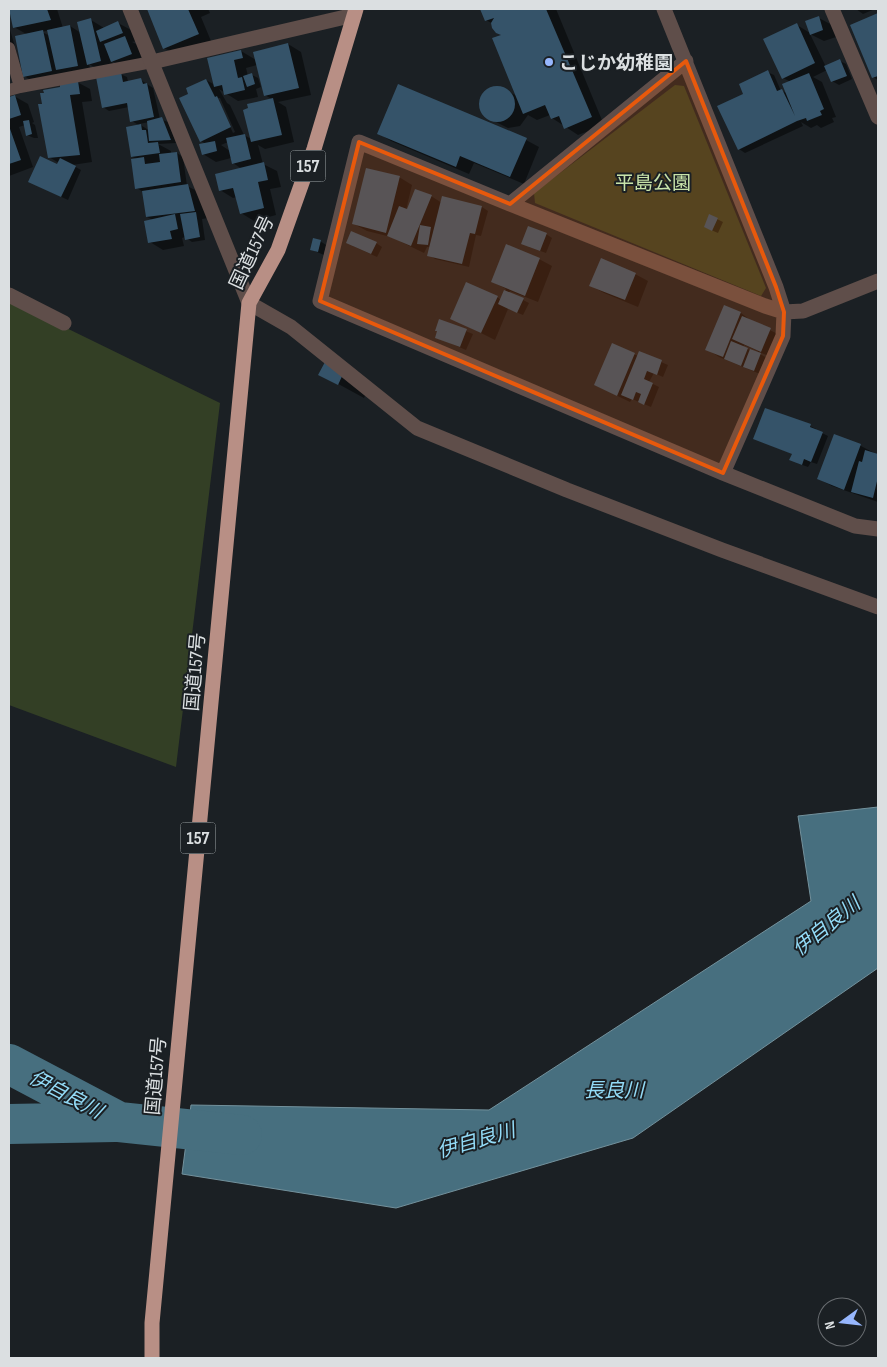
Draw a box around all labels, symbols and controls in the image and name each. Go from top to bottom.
place label: こじか幼稚園 [559,52,673,75]
marker: こじか幼稚園 [543,56,555,68]
road number: 157 [290,150,326,182]
park label: 平島公園 [615,172,691,195]
street label: 国道157号 [225,212,279,293]
street label: 国道157号 [181,632,210,712]
road number: 157 [180,822,216,854]
water label: 伊自良川 [788,891,867,961]
street label: 国道157号 [142,1036,171,1116]
water label: 伊自良川 [25,1066,108,1125]
water label: 長良川 [584,1079,646,1103]
water label: 伊自良川 [435,1118,520,1164]
north arrow [817,1297,867,1347]
text: N [821,1319,839,1331]

